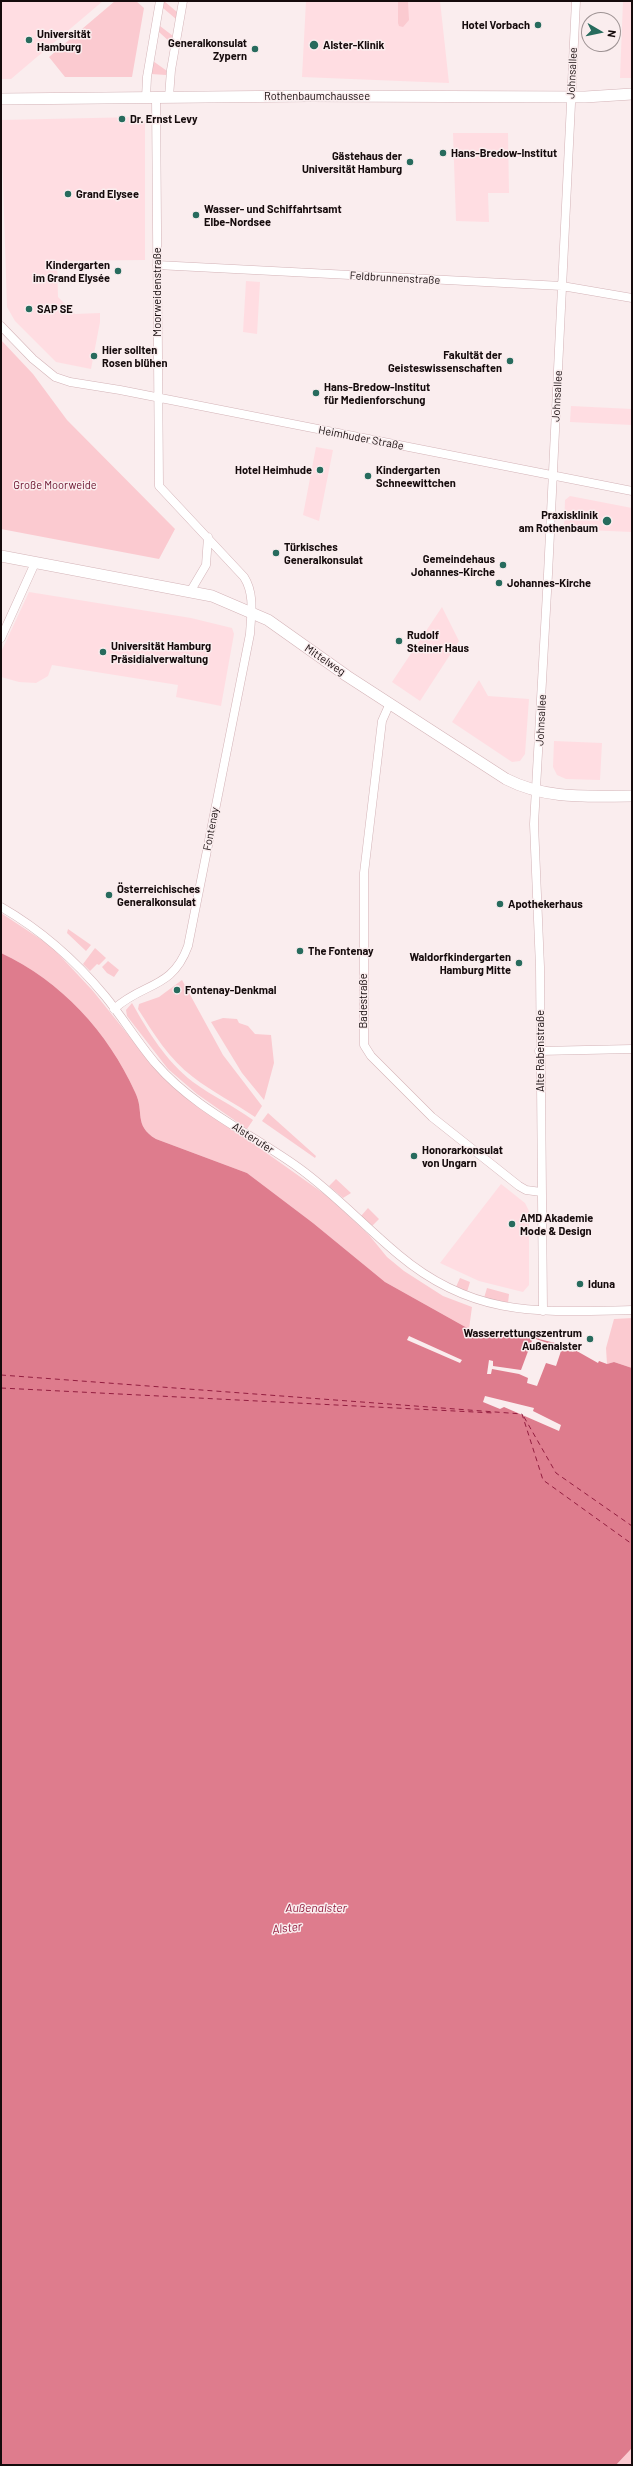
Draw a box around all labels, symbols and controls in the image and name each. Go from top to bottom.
north arrow [581,12,621,52]
place label: Hotel Vorbach [462,18,530,32]
marker: Hotel Vorbach [533,20,543,30]
place label: Universität Hamburg [37,27,91,53]
text: N [605,29,619,38]
marker: Universität Hamburg [24,35,34,45]
place label: Generalkonsulat Zypern [168,36,247,62]
place label: Alster-Klinik [323,38,384,52]
marker: Alster-Klinik [308,39,320,51]
marker: Generalkonsulat Zypern [250,44,260,54]
street label: Johnsallee [564,47,580,99]
street label: Rothenbaumchaussee [264,89,370,103]
place label: Dr. Ernst Levy [130,112,198,126]
marker: Dr. Ernst Levy [117,114,127,124]
place label: Hans-Bredow-Institut [451,146,557,160]
marker: Hans-Bredow-Institut [438,148,448,158]
place label: Gästehaus der Universität Hamburg [302,149,402,175]
marker: Gästehaus der Universität Hamburg [405,157,415,167]
place label: Grand Elysee [76,187,139,201]
marker: Grand Elysee [63,189,73,199]
place label: Wasser- und Schiffahrtsamt Elbe-Nordsee [204,202,342,228]
marker: Wasser- und Schiffahrtsamt Elbe-Nordsee [191,210,201,220]
street label: Moorweidenstraße [150,247,164,337]
place label: Kindergarten im Grand Elysée [33,258,110,284]
marker: Kindergarten im Grand Elysée [113,266,123,276]
street label: Feldbrunnenstraße [349,269,441,287]
place label: SAP SE [37,302,73,316]
marker: SAP SE [24,304,34,314]
place label: Hier sollten Rosen blühen [102,343,167,369]
place label: Fakultät der Geisteswissenschaften [388,348,502,374]
marker: Hier sollten Rosen blühen [89,351,99,361]
marker: Fakultät der Geisteswissenschaften [505,356,515,366]
street label: Johnsallee [549,370,565,422]
place label: Hans-Bredow-Institut für Medienforschung [324,380,430,406]
marker: Hans-Bredow-Institut für Medienforschung [311,388,321,398]
street label: Heimhuder Straße [317,423,405,453]
place label: Hotel Heimhude [235,463,312,477]
place label: Kindergarten Schneewittchen [376,463,456,489]
marker: Hotel Heimhude [315,465,325,475]
marker: Kindergarten Schneewittchen [363,471,373,481]
park label: Große Moorweide [13,478,97,492]
place label: Praxisklinik am Rothenbaum [519,508,598,534]
marker: Praxisklinik am Rothenbaum [601,515,613,527]
place label: Türkisches Generalkonsulat [284,540,363,566]
marker: Türkisches Generalkonsulat [271,548,281,558]
place label: Gemeindehaus Johannes-Kirche [411,552,495,578]
marker: Gemeindehaus Johannes-Kirche [498,560,508,570]
place label: Johannes-Kirche [507,576,591,590]
marker: Johannes-Kirche [494,578,504,588]
place label: Rudolf Steiner Haus [407,628,469,654]
marker: Rudolf Steiner Haus [394,636,404,646]
place label: Universität Hamburg Präsidialverwaltung [111,639,211,665]
street label: Mittelweg [302,642,348,678]
marker: Universität Hamburg Präsidialverwaltung [98,647,108,657]
street label: Johnsallee [533,694,549,746]
street label: Fontenay [200,806,222,852]
place label: Österreichisches Generalkonsulat [117,882,200,908]
marker: Österreichisches Generalkonsulat [104,890,114,900]
place label: Apothekerhaus [508,897,583,911]
marker: Apothekerhaus [495,899,505,909]
place label: The Fontenay [308,944,374,958]
marker: The Fontenay [295,946,305,956]
place label: Waldorfkindergarten Hamburg Mitte [409,950,511,976]
marker: Waldorfkindergarten Hamburg Mitte [514,958,524,968]
street label: Badestraße [356,973,370,1029]
place label: Fontenay-Denkmal [185,983,276,997]
marker: Fontenay-Denkmal [172,985,182,995]
street label: Alte Rabenstraße [533,1010,547,1092]
street label: Alsterufer [230,1120,276,1156]
place label: Honorarkonsulat von Ungarn [422,1143,503,1169]
marker: Honorarkonsulat von Ungarn [409,1151,419,1161]
place label: AMD Akademie Mode & Design [520,1211,593,1237]
marker: AMD Akademie Mode & Design [507,1219,517,1229]
place label: Iduna [588,1277,615,1291]
marker: Iduna [575,1279,585,1289]
place label: Wasserrettungszentrum Außenalster [463,1326,582,1352]
marker: Wasserrettungszentrum Außenalster [585,1334,595,1344]
water label: Außenalster [285,1901,347,1915]
water label: Alster [271,1919,303,1937]

